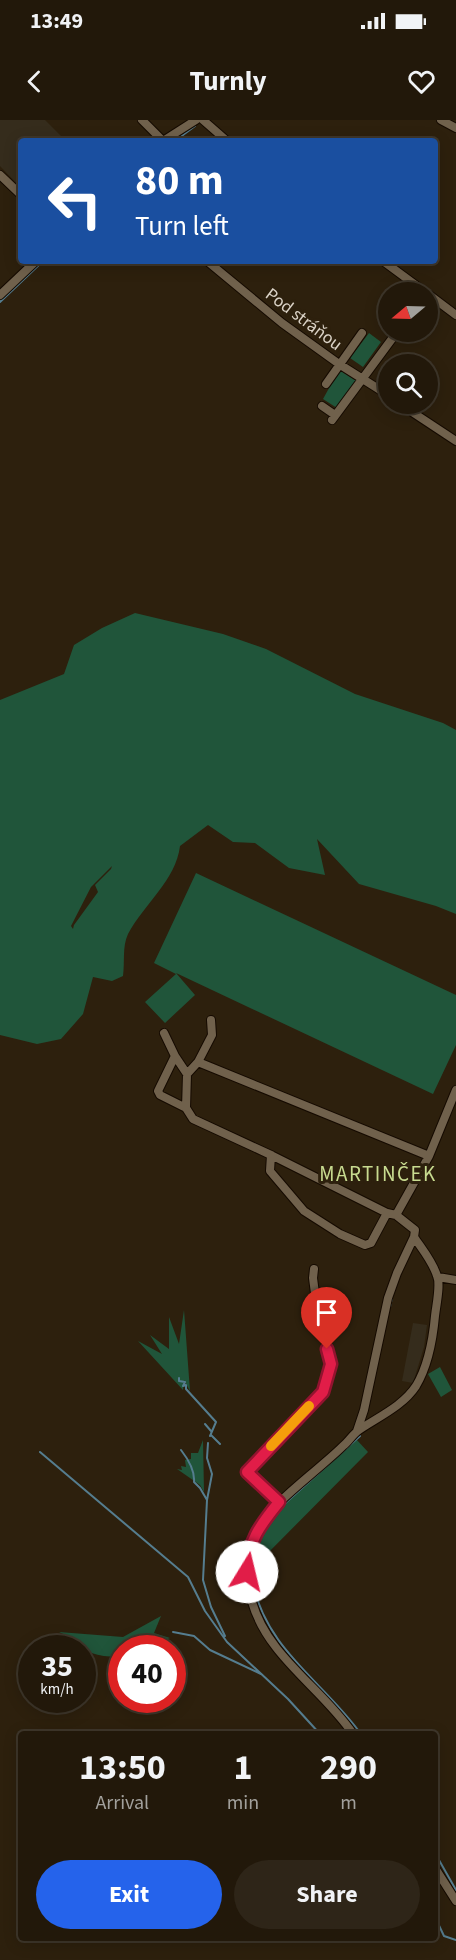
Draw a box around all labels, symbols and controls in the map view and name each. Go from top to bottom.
text: 13:49 [30,5,83,37]
text: Turnly [189,62,267,101]
icon: back [18,65,51,98]
icon: heart [405,65,438,98]
text: 80 m [135,151,224,211]
icon: left [36,162,114,240]
text: Turn left [135,207,229,246]
street label: Pod stráňou [260,282,347,357]
north arrow [378,282,438,342]
map controls [378,282,438,414]
button: search [378,354,438,414]
district label: MARTINČEK [319,1159,437,1189]
pin [301,1287,352,1349]
icon: arrive [310,1296,343,1329]
position arrow [215,1540,279,1604]
speed limit sign: 40 [108,1635,186,1713]
text: 35 [41,1645,73,1688]
text: km/h [40,1679,74,1700]
text: 13:50 [79,1742,166,1793]
text: 1 [233,1742,252,1793]
text: 290 [320,1742,377,1793]
text: Arrival [95,1789,149,1817]
text: min [227,1789,259,1817]
text: m [340,1789,357,1817]
button: Exit [36,1860,222,1929]
button: Share [234,1860,420,1929]

